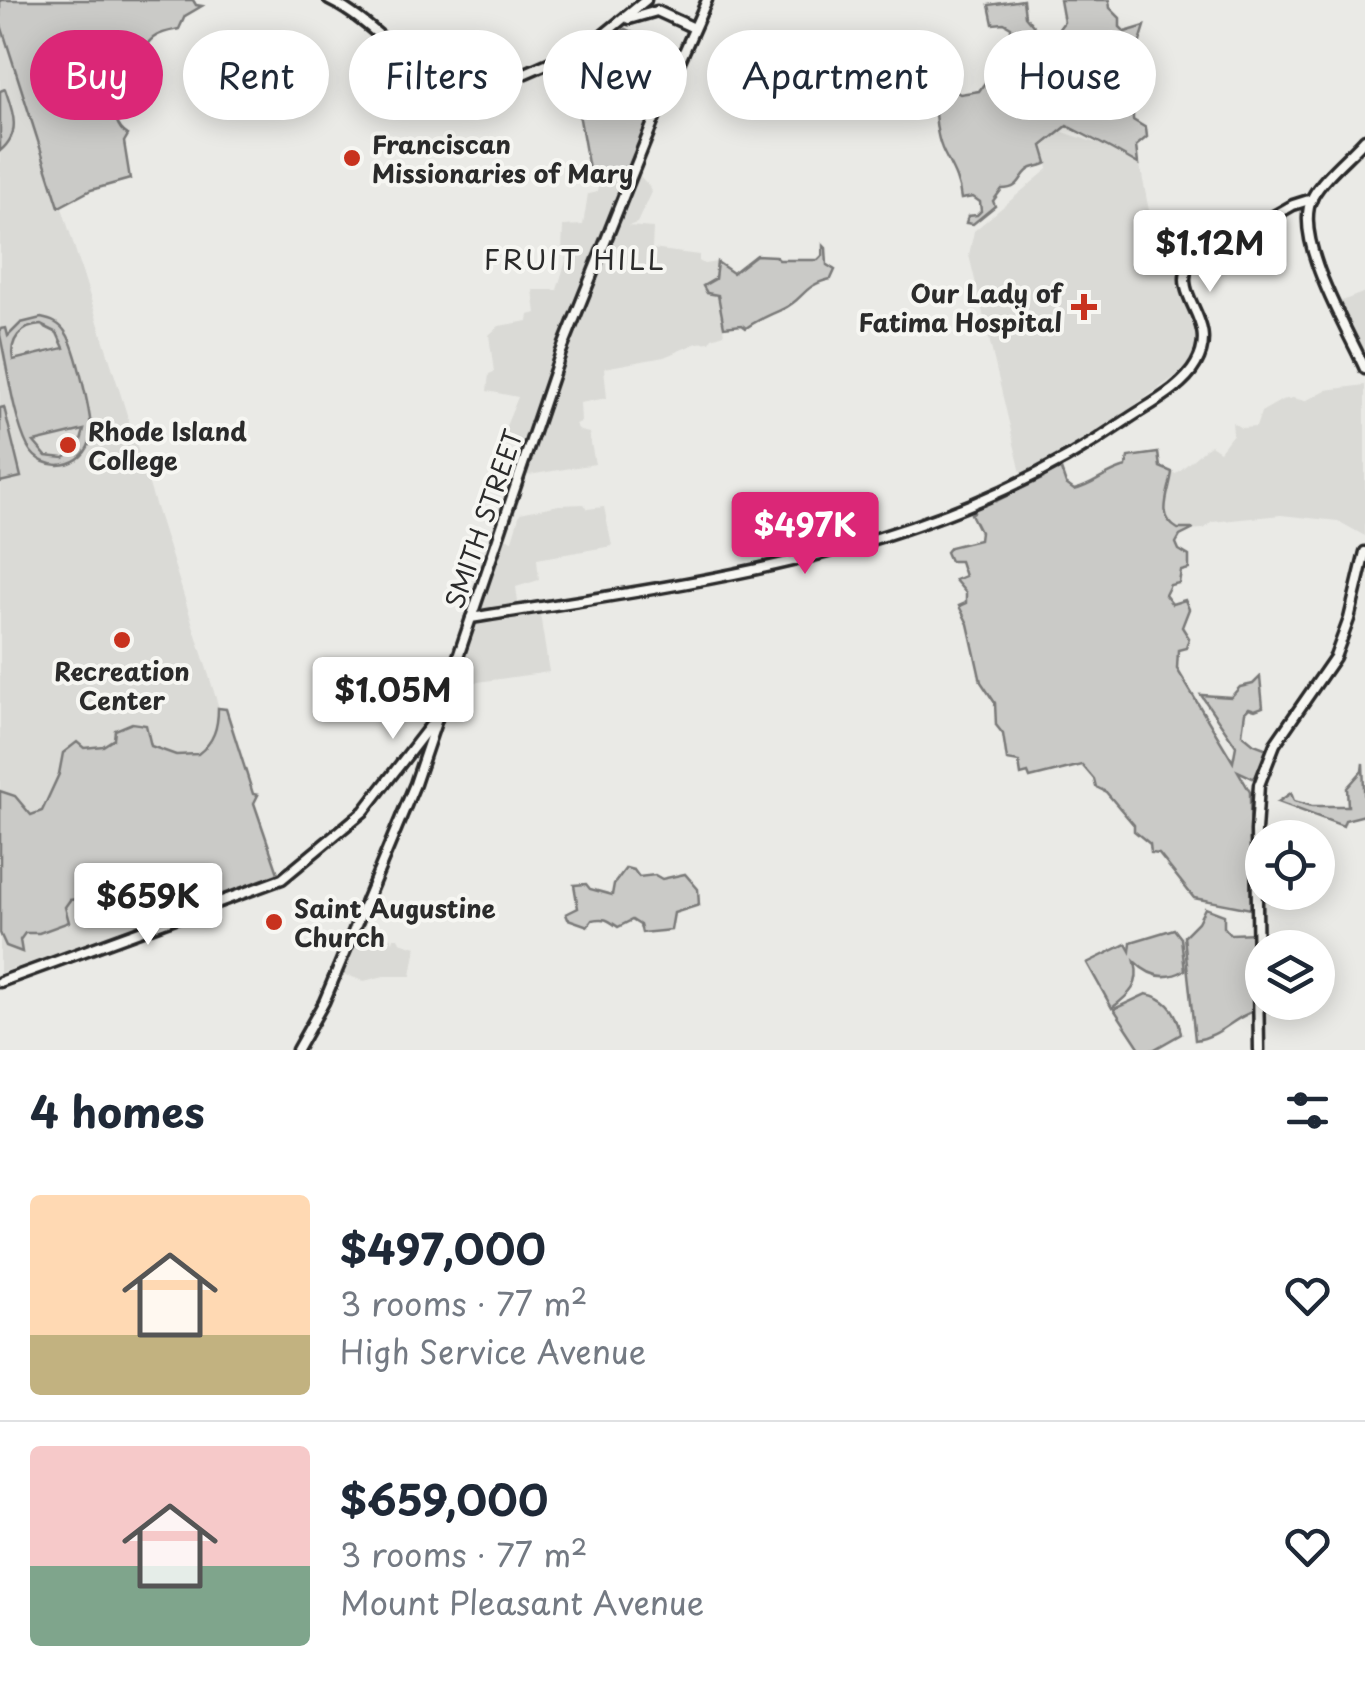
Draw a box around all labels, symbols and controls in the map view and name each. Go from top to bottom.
chip: Buy [30,30,163,120]
chip: Rent [183,30,329,120]
chip: Filters [349,30,523,120]
chip: New [543,30,687,120]
chip: Apartment [707,30,964,120]
chip: House [984,30,1156,120]
place label: Franciscan Missionaries of Mary [372,125,634,192]
marker: Franciscan Missionaries of Mary [341,147,363,169]
pin: $1.12M [1129,210,1291,295]
text: $1.12M [1156,218,1264,266]
district label: FRUIT HILL [484,237,666,280]
place label: Our Lady of Fatima Hospital [858,274,1064,341]
marker: Our Lady of Fatima Hospital [1071,294,1097,320]
place label: Rhode Island College [88,412,247,479]
street label: SMITH STREET [435,424,532,614]
marker: Rhode Island College [57,434,79,456]
pin: $497K [735,492,875,577]
text: $497K [754,500,856,548]
marker: Recreation Center [111,629,133,651]
place label: Recreation Center [54,652,190,719]
pin: $1.05M [312,657,474,742]
text: $1.05M [335,665,451,713]
map controls [1245,820,1335,1020]
button: locate [1245,820,1335,910]
pin: $659K [78,863,218,948]
text: $659K [96,871,200,919]
place label: Saint Augustine Church [294,889,496,956]
marker: Saint Augustine Church [263,911,285,933]
button: layers [1245,930,1335,1020]
text: 4 homes [30,1079,205,1142]
icon: filters [1280,1083,1335,1138]
text: $497,000 [340,1216,546,1279]
icon: home [110,1235,230,1355]
icon: heart [1280,1268,1335,1323]
text: 3 rooms · 77 m² [340,1279,588,1327]
text: High Service Avenue [340,1327,646,1375]
text: $659,000 [340,1467,548,1530]
icon: home [110,1486,230,1606]
icon: heart [1280,1519,1335,1574]
text: 3 rooms · 77 m² [340,1530,588,1578]
text: Mount Pleasant Avenue [340,1578,704,1626]

